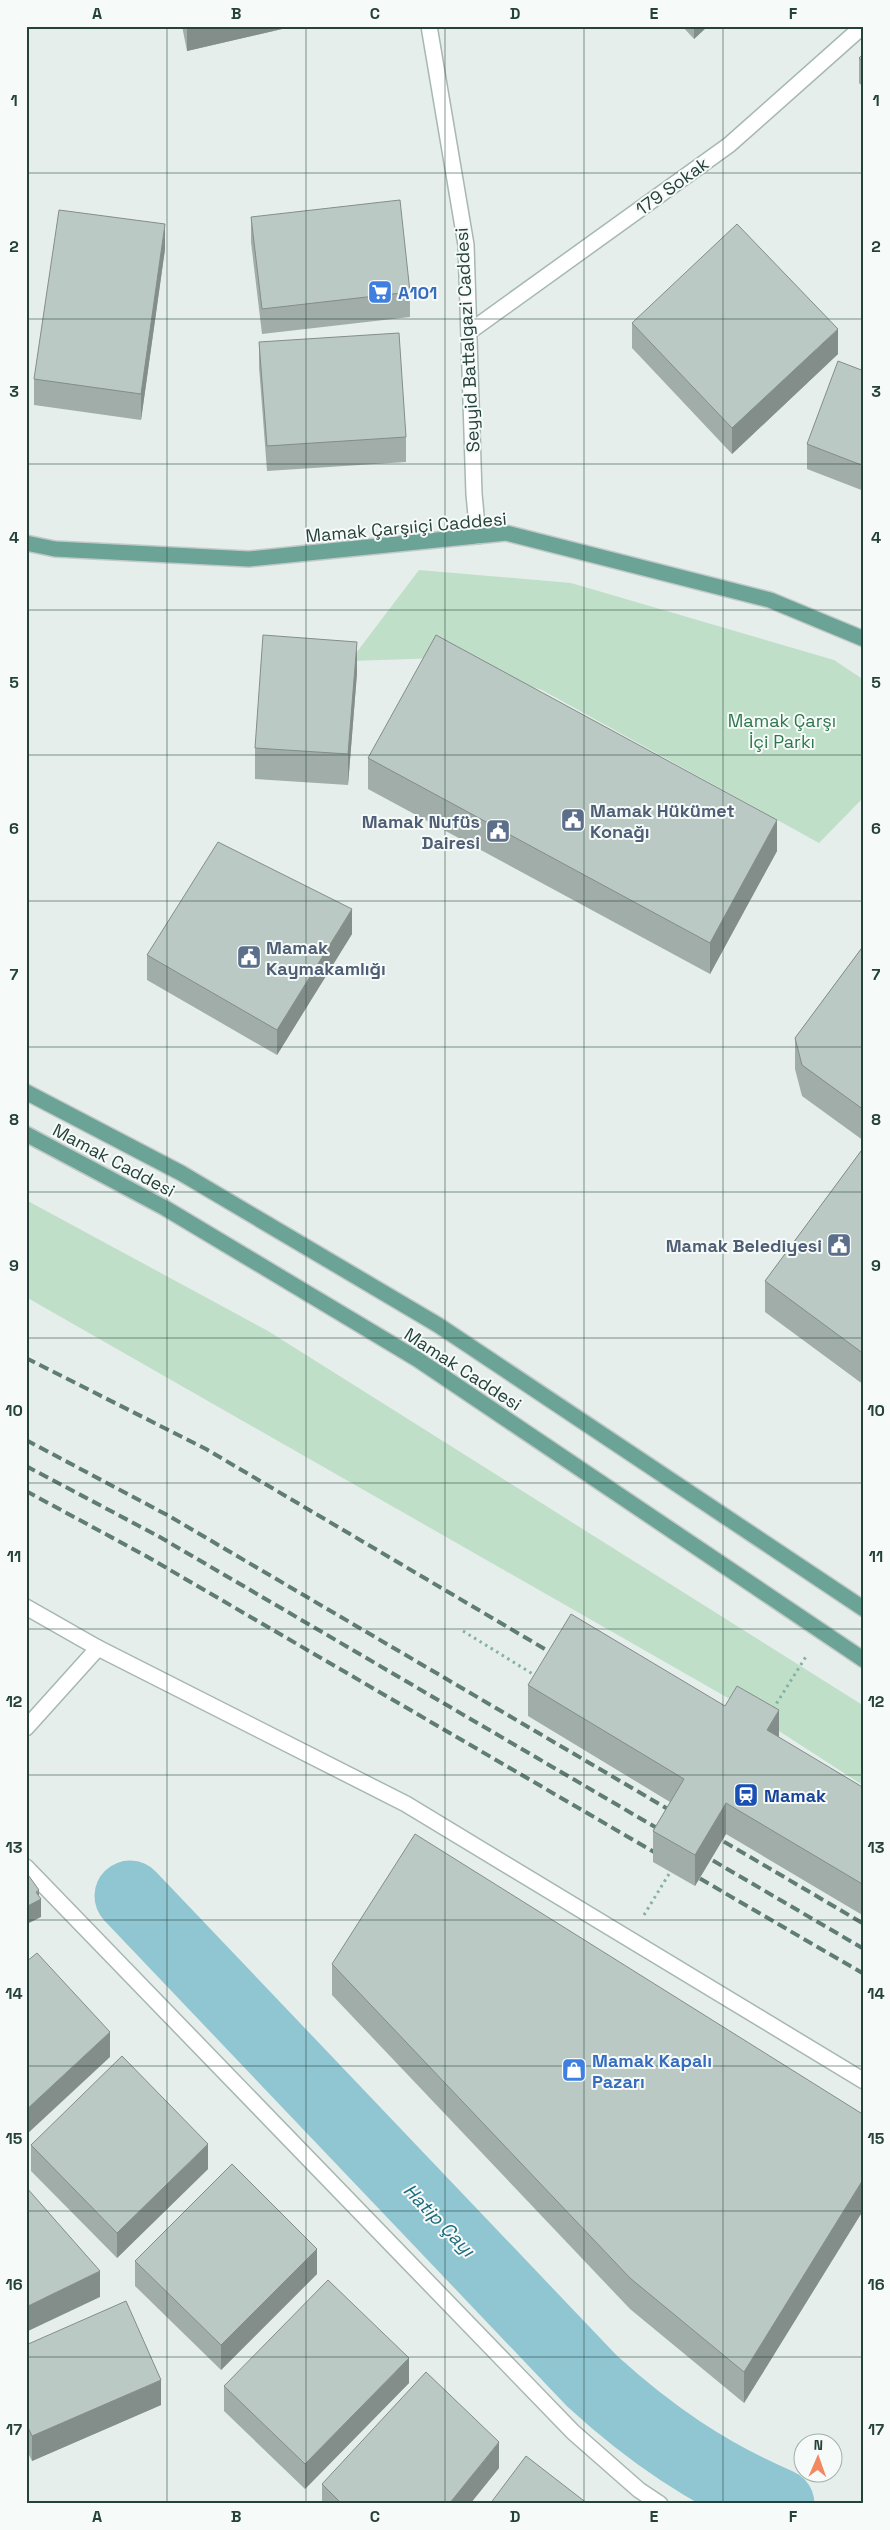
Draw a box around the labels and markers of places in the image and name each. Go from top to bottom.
supermarket icon: A101 [367,279,393,305]
place label: A101 [398,281,437,304]
place label: Mamak Hükümet Konağı [590,799,735,843]
public building icon: Mamak Hükümet Konağı [560,807,586,833]
place label: Mamak Nufüs Dairesi [362,810,480,854]
public building icon: Mamak Nufüs Dairesi [485,818,511,844]
place label: Mamak Kaymakamlığı [266,936,386,980]
public building icon: Mamak Kaymakamlığı [236,944,262,970]
public building icon: Mamak Belediyesi [826,1232,852,1258]
place label: Mamak Belediyesi [666,1234,822,1257]
station icon: Mamak [733,1782,759,1808]
place label: Mamak [764,1784,826,1807]
place label: Mamak Kapalı Pazarı [592,2049,712,2093]
shop icon: Mamak Kapalı Pazarı [561,2057,587,2083]

